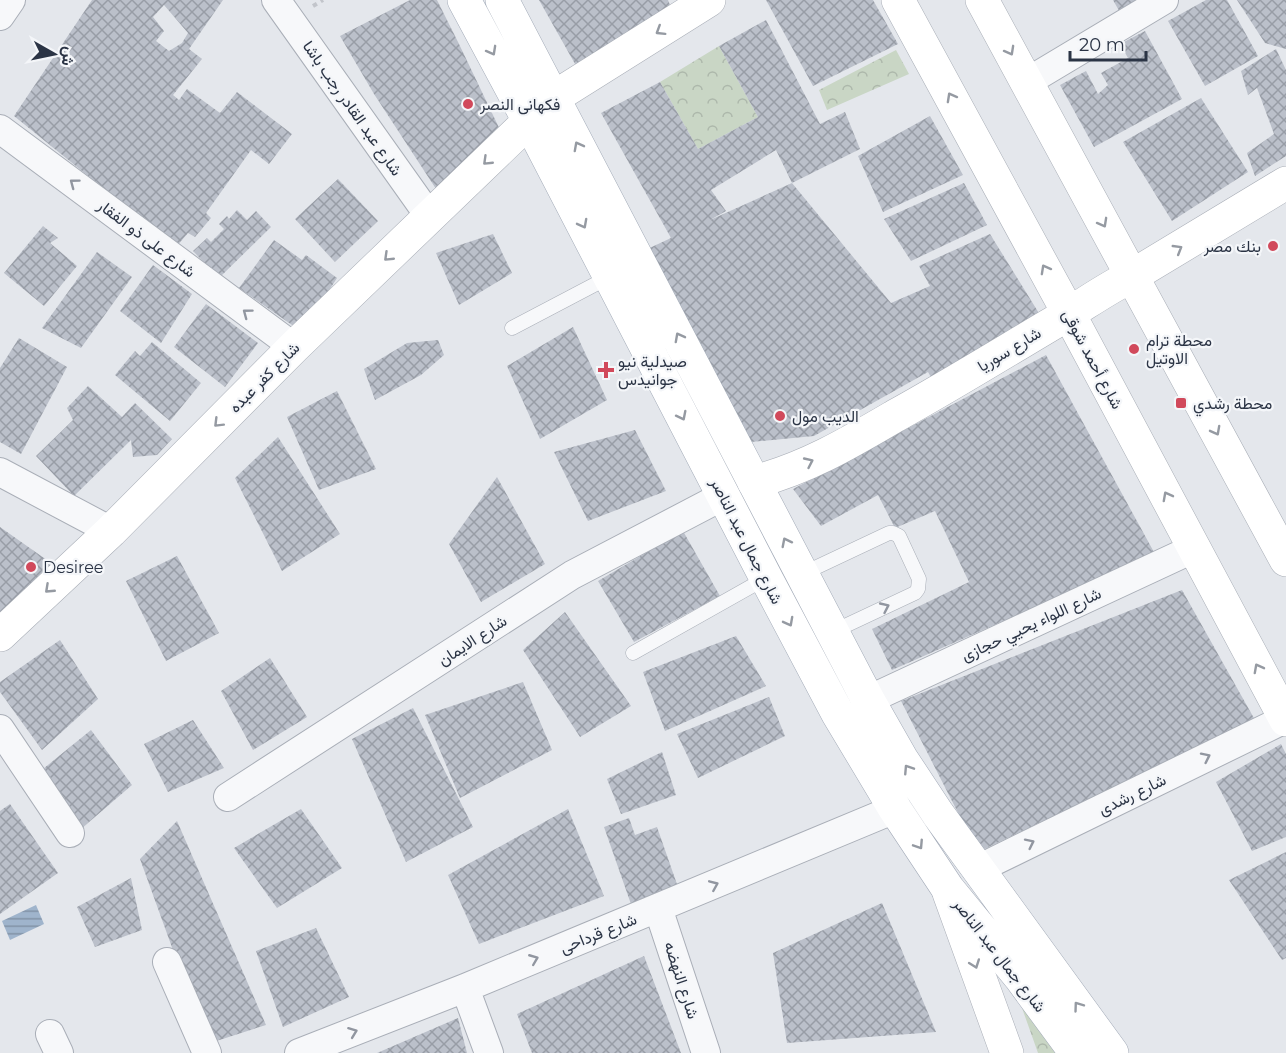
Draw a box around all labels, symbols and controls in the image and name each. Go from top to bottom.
north arrow [24,24,84,84]
one-way arrow [656,24,667,35]
scale bar [1070,24,1146,62]
text: 20 m [1079,34,1125,56]
street label: شارع عبد القادر رجب باشا [297,37,406,181]
text: ش [57,45,79,67]
one-way arrow [485,45,496,56]
one-way arrow [1003,45,1014,56]
one-way arrow [947,93,958,104]
place label: فكهانى النصر [479,95,560,115]
marker: فكهانى النصر [461,97,475,111]
one-way arrow [574,141,585,152]
one-way arrow [484,154,494,165]
one-way arrow [69,180,80,191]
street label: شارع على ذو الفقار [92,195,199,283]
one-way arrow [1096,216,1107,227]
one-way arrow [576,217,587,228]
place label: بنك مصر [1203,237,1261,257]
marker: بنك مصر [1266,239,1280,253]
one-way arrow [1172,244,1182,256]
one-way arrow [384,250,395,261]
one-way arrow [1041,264,1052,275]
street label: شارع أحمد شوقى [1057,306,1127,413]
one-way arrow [243,309,254,320]
street label: شارع سوريا [974,323,1046,378]
place label: محطة ترام الاوتيل [1146,331,1212,369]
one-way arrow [675,333,686,343]
street label: شارع كفر عبده [225,338,305,418]
marker: محطة ترام الاوتيل [1127,342,1141,356]
place label: صيدلية نيو جوانيدس [618,352,687,390]
marker: صيدلية نيو جوانيدس [599,363,613,377]
place label: محطة رشدي [1193,394,1272,417]
marker: محطة رشدي [1174,396,1188,410]
place label: الديب مول [792,407,859,427]
one-way arrow [675,409,686,420]
marker: الديب مول [773,409,787,423]
one-way arrow [215,416,225,427]
one-way arrow [1209,425,1220,435]
one-way arrow [803,458,814,470]
street label: شارع جمال عبد الناصر [704,474,787,608]
one-way arrow [1163,492,1174,502]
one-way arrow [781,538,793,549]
place label: Desiree [43,558,104,577]
marker: Desiree [24,560,38,574]
one-way arrow [45,582,56,593]
street label: شارع اللواء يحيي حجازى [958,584,1106,669]
one-way arrow [879,603,890,615]
street label: شارع الايمان [434,611,511,671]
one-way arrow [782,616,793,627]
one-way arrow [1254,663,1266,674]
one-way arrow [1199,753,1210,765]
one-way arrow [904,765,915,776]
street label: شارع رشدى [1095,770,1170,821]
one-way arrow [912,838,923,849]
one-way arrow [1024,839,1035,850]
one-way arrow [708,880,719,892]
street label: شارع جمال عبد الناصر [947,894,1050,1017]
street label: شارع قرداحى [557,909,640,959]
street label: شارع النهضه [658,939,703,1022]
one-way arrow [528,954,539,966]
one-way arrow [967,958,980,969]
one-way arrow [1074,1001,1085,1012]
one-way arrow [347,1027,358,1039]

